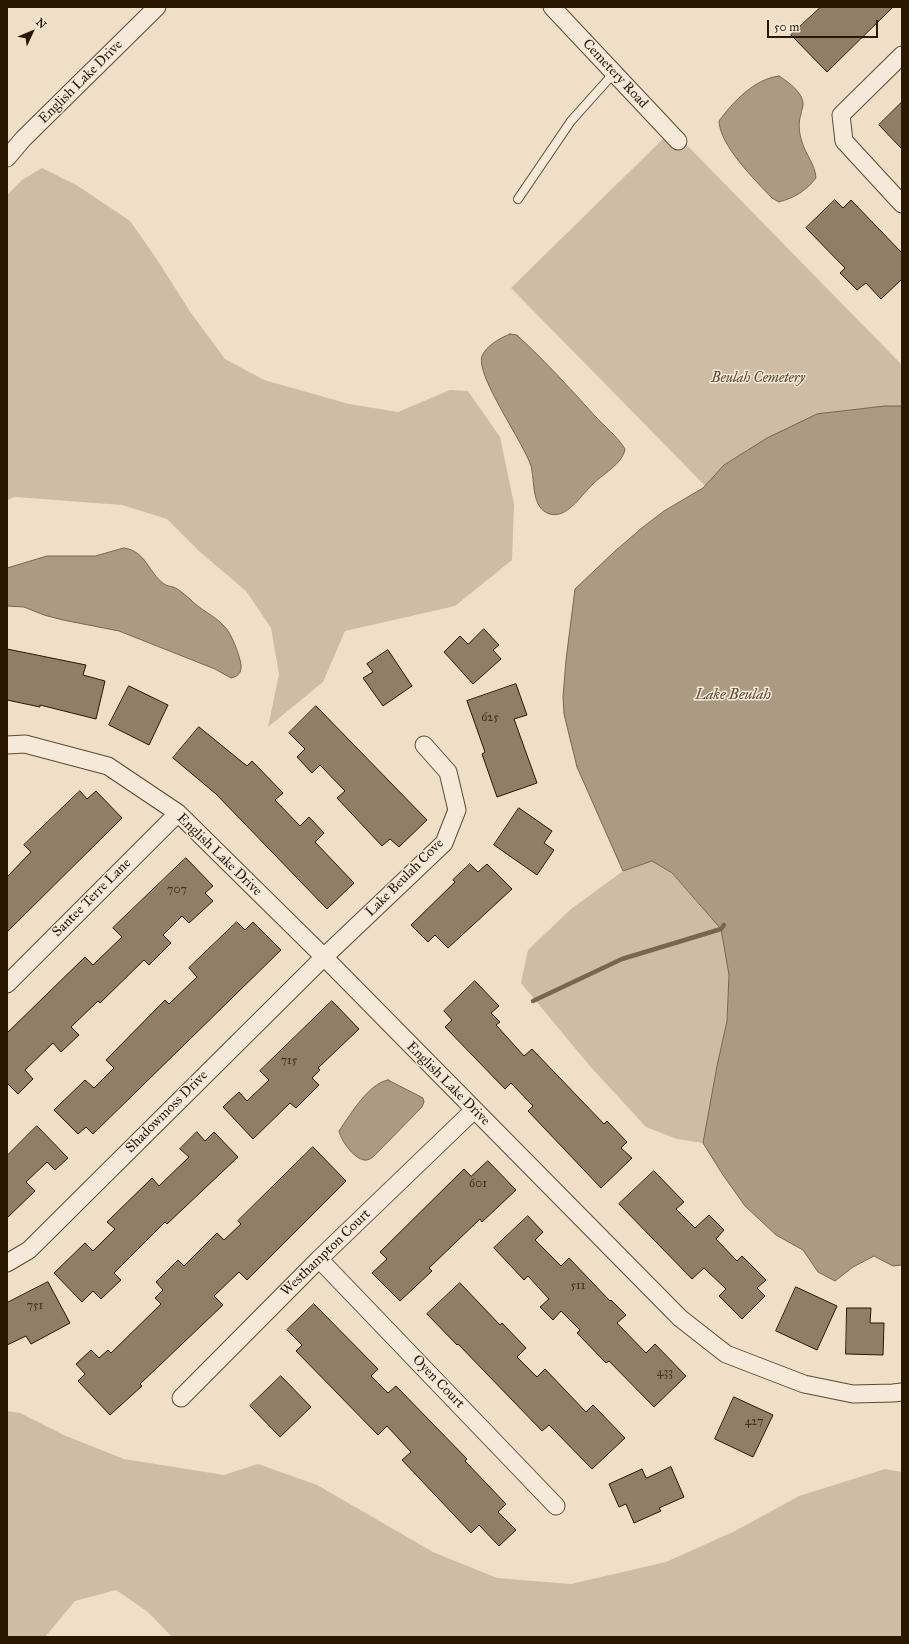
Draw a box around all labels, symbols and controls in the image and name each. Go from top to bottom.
north arrow [12,12,52,52]
scale bar [769,12,880,38]
text: N [33,15,49,31]
text: 50 m [774,20,799,34]
street label: Cemetery Road [579,36,651,112]
street label: English Lake Drive [36,37,126,127]
park label: Beulah Cemetery [711,371,805,387]
water label: Lake Beulah [695,686,771,704]
house number: 625 [481,711,499,725]
street label: English Lake Drive [173,810,265,900]
street label: Lake Beulah Cove [362,835,448,921]
street label: Santee Terre Lane [49,855,135,941]
house number: 707 [167,883,187,897]
street label: English Lake Drive [403,1039,493,1129]
house number: 715 [281,1054,297,1068]
street label: Shadowmoss Drive [122,1067,212,1157]
house number: 601 [469,1177,487,1191]
street label: Westhampton Court [278,1206,374,1300]
house number: 511 [570,1279,586,1293]
house number: 751 [27,1299,43,1313]
street label: Oyen Court [408,1352,468,1412]
house number: 433 [657,1366,673,1380]
house number: 427 [745,1415,763,1429]

